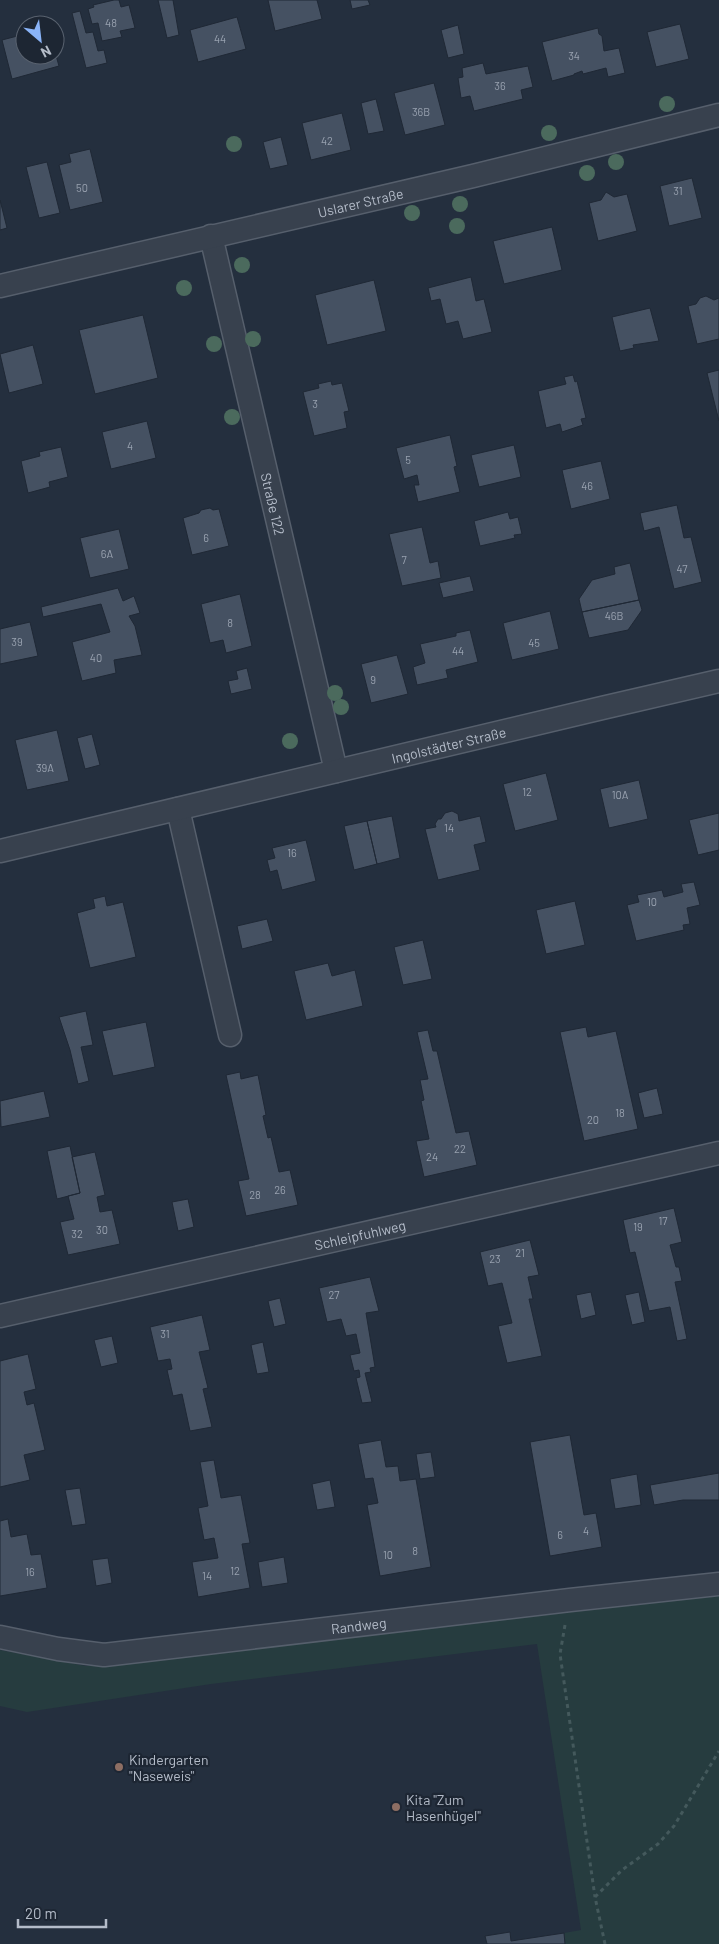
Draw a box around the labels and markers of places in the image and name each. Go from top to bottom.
place label: Kindergarten "Naseweis" [129,1751,208,1784]
marker: Kindergarten "Naseweis" [113,1761,125,1773]
place label: Kita "Zum Hasenhügel" [406,1791,481,1824]
marker: Kita "Zum Hasenhügel" [390,1801,402,1813]

